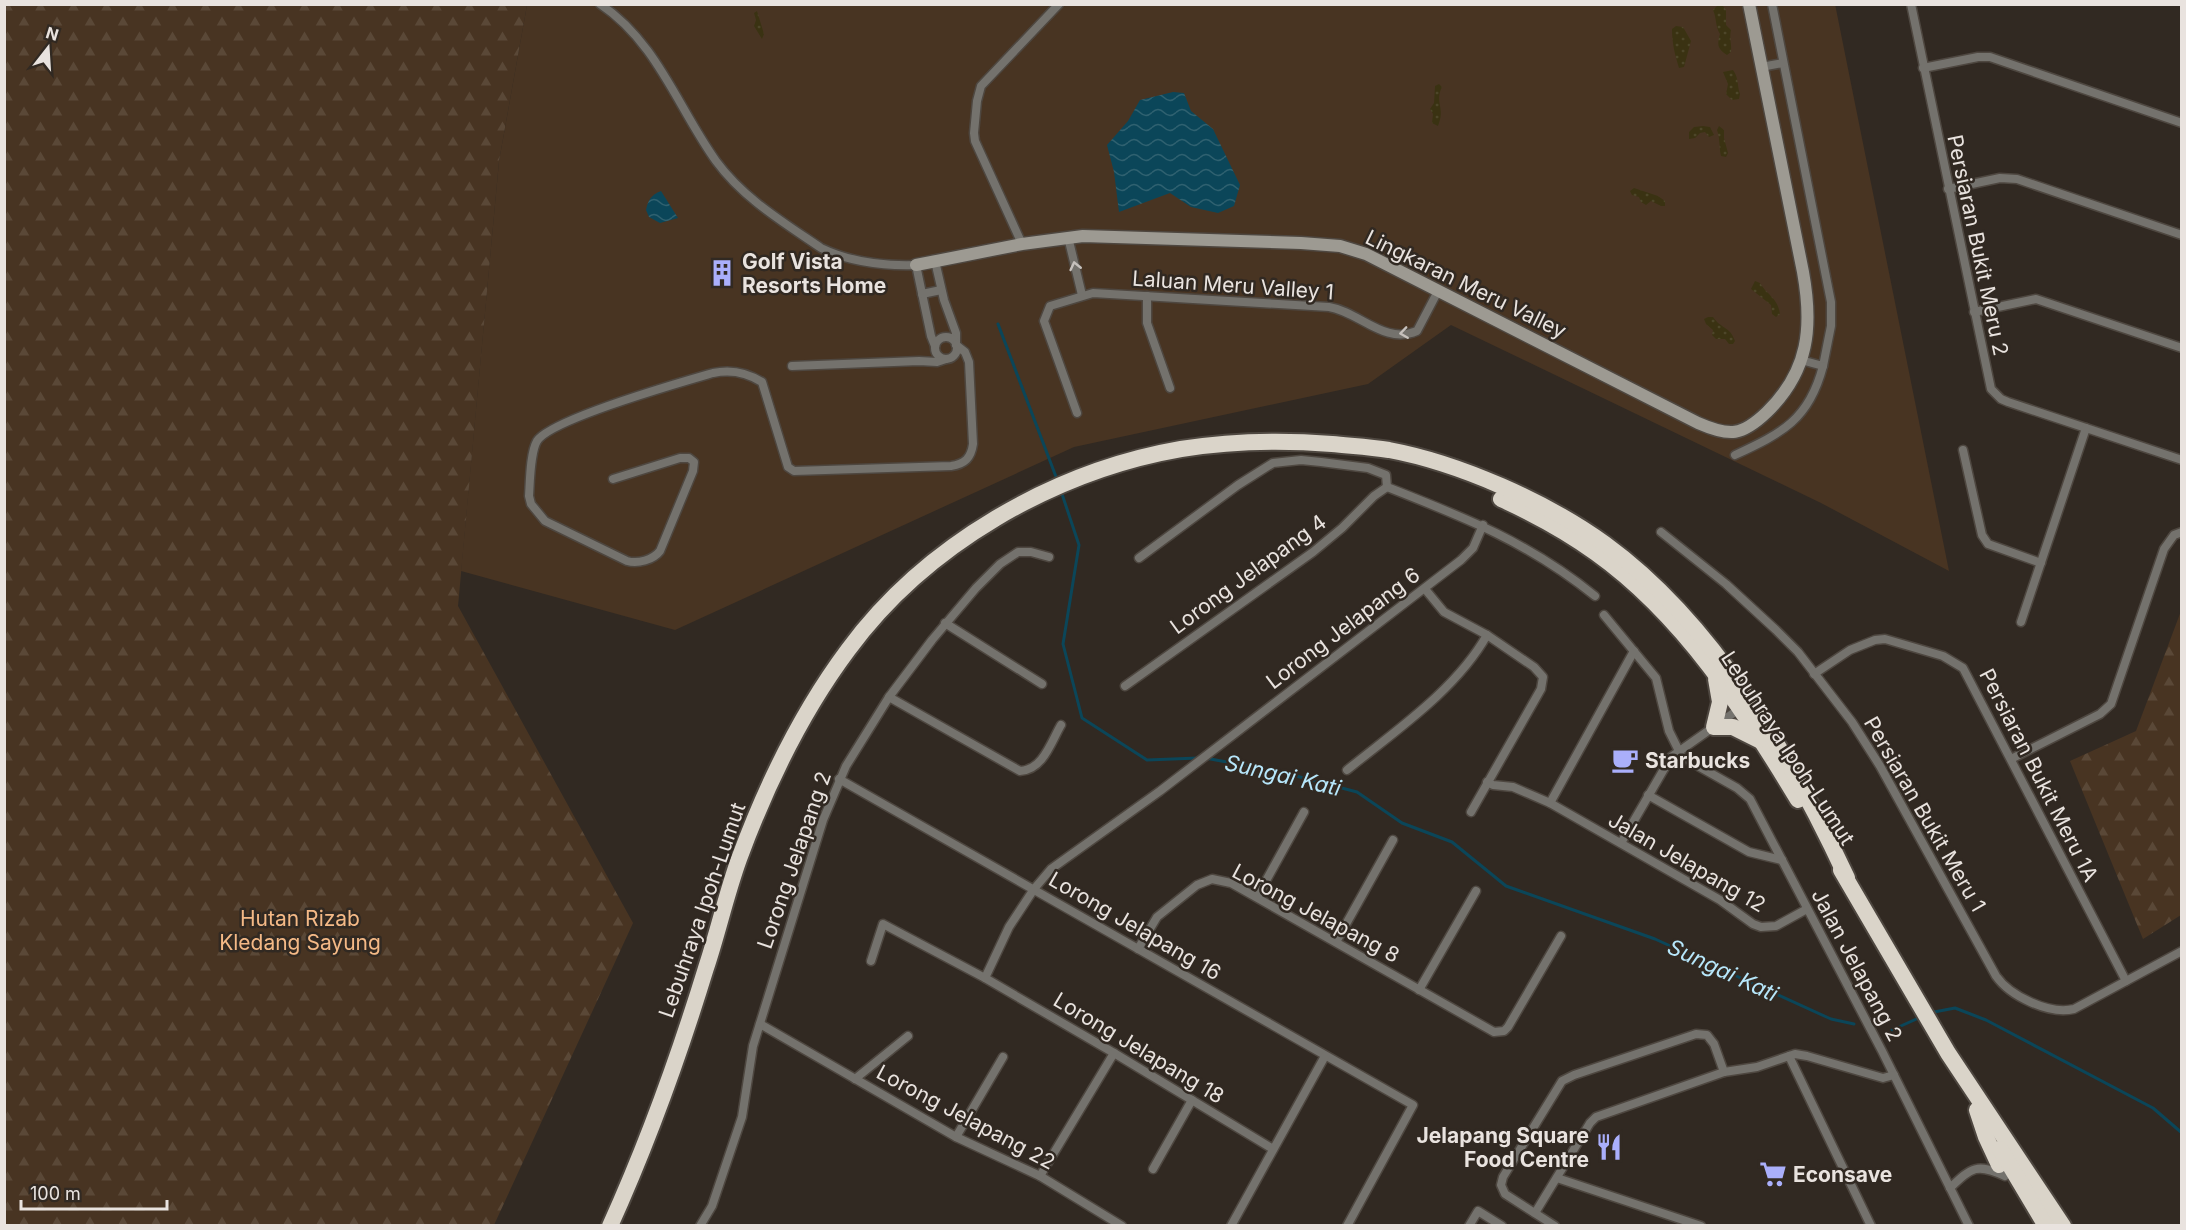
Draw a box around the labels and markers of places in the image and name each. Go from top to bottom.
place label: Golf Vista Resorts Home [742,249,886,298]
building icon: Golf Vista Resorts Home [707,258,737,288]
cafe icon: Starbucks [1610,745,1640,775]
place label: Starbucks [1645,748,1750,773]
place label: Jelapang Square Food Centre [1417,1123,1589,1172]
restaurant icon: Jelapang Square Food Centre [1594,1132,1624,1162]
supermarket icon: Econsave [1758,1159,1788,1189]
place label: Econsave [1793,1162,1892,1187]

